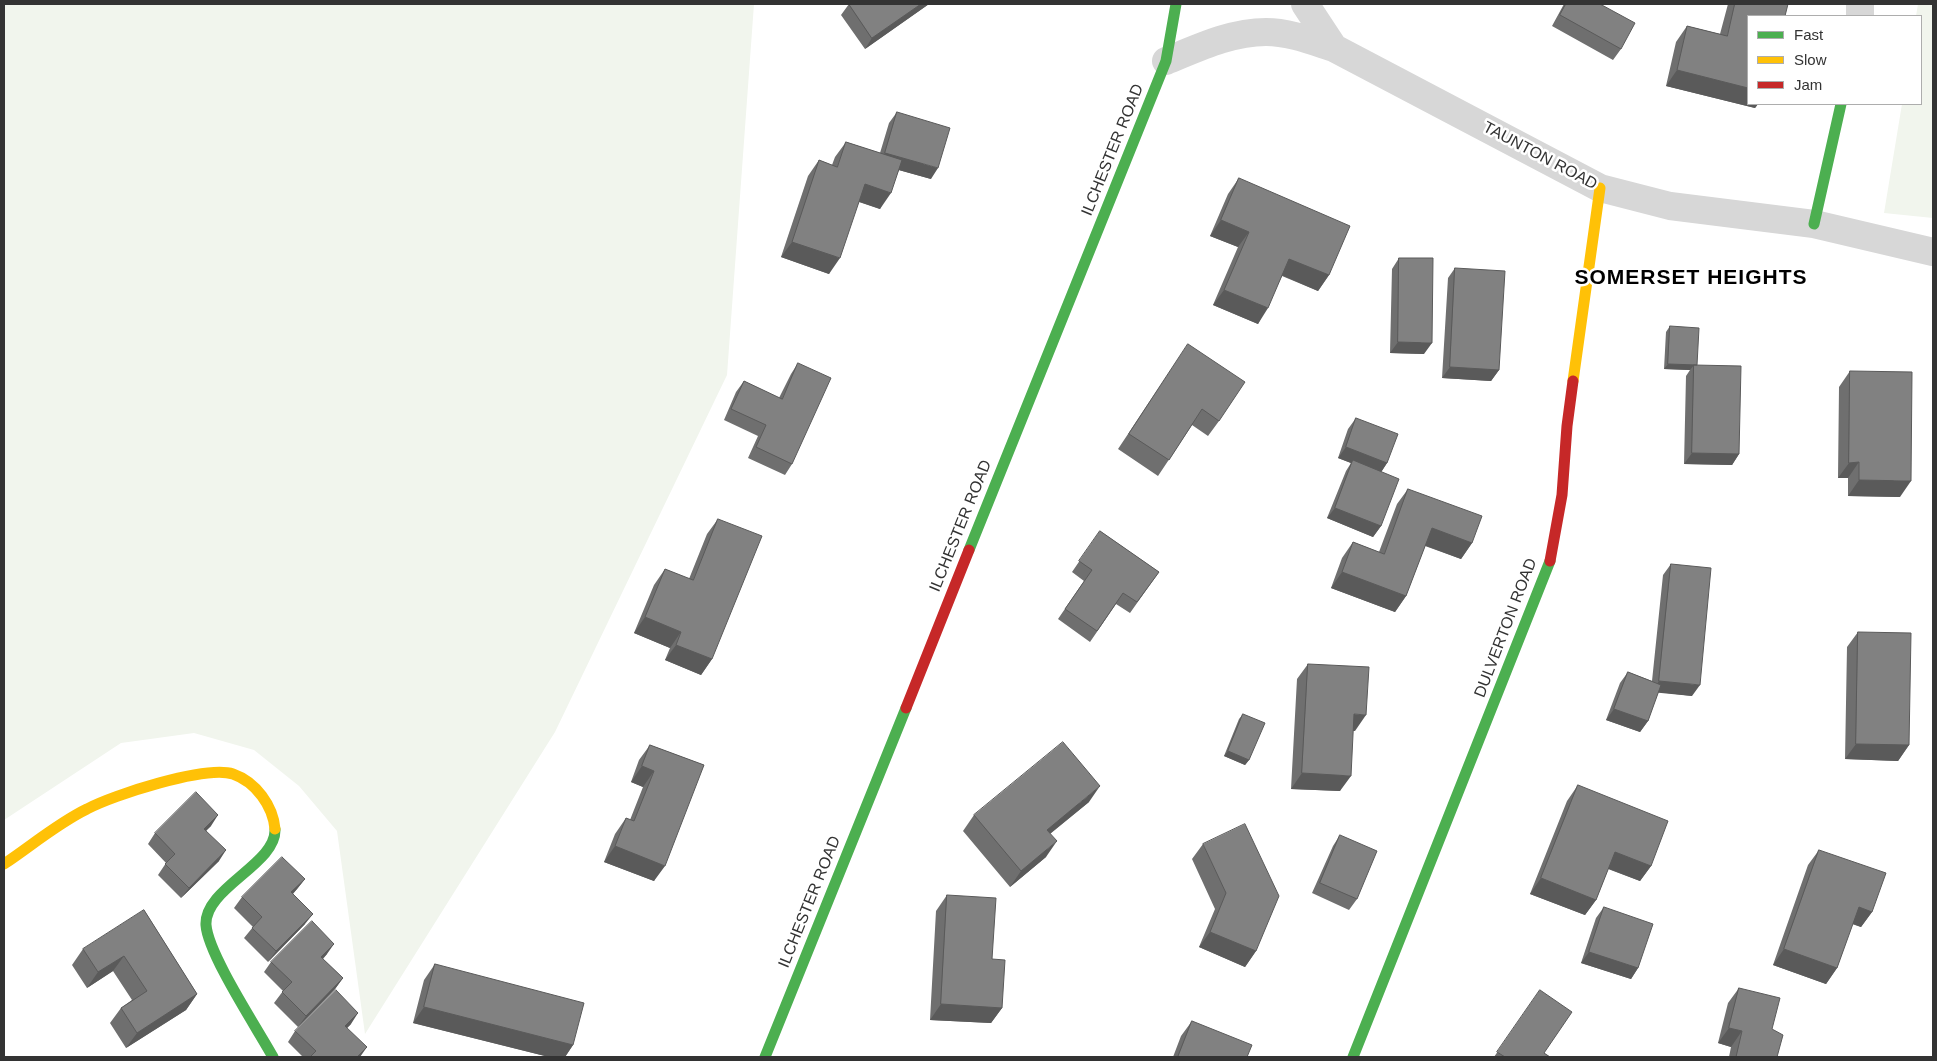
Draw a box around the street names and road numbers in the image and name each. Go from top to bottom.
street label: ILCHESTER ROAD [1078,81,1148,219]
street label: TAUNTON ROAD [1480,118,1600,194]
street label: ILCHESTER ROAD [926,457,996,595]
street label: DULVERTON ROAD [1471,556,1541,700]
street label: ILCHESTER ROAD [775,833,845,971]

